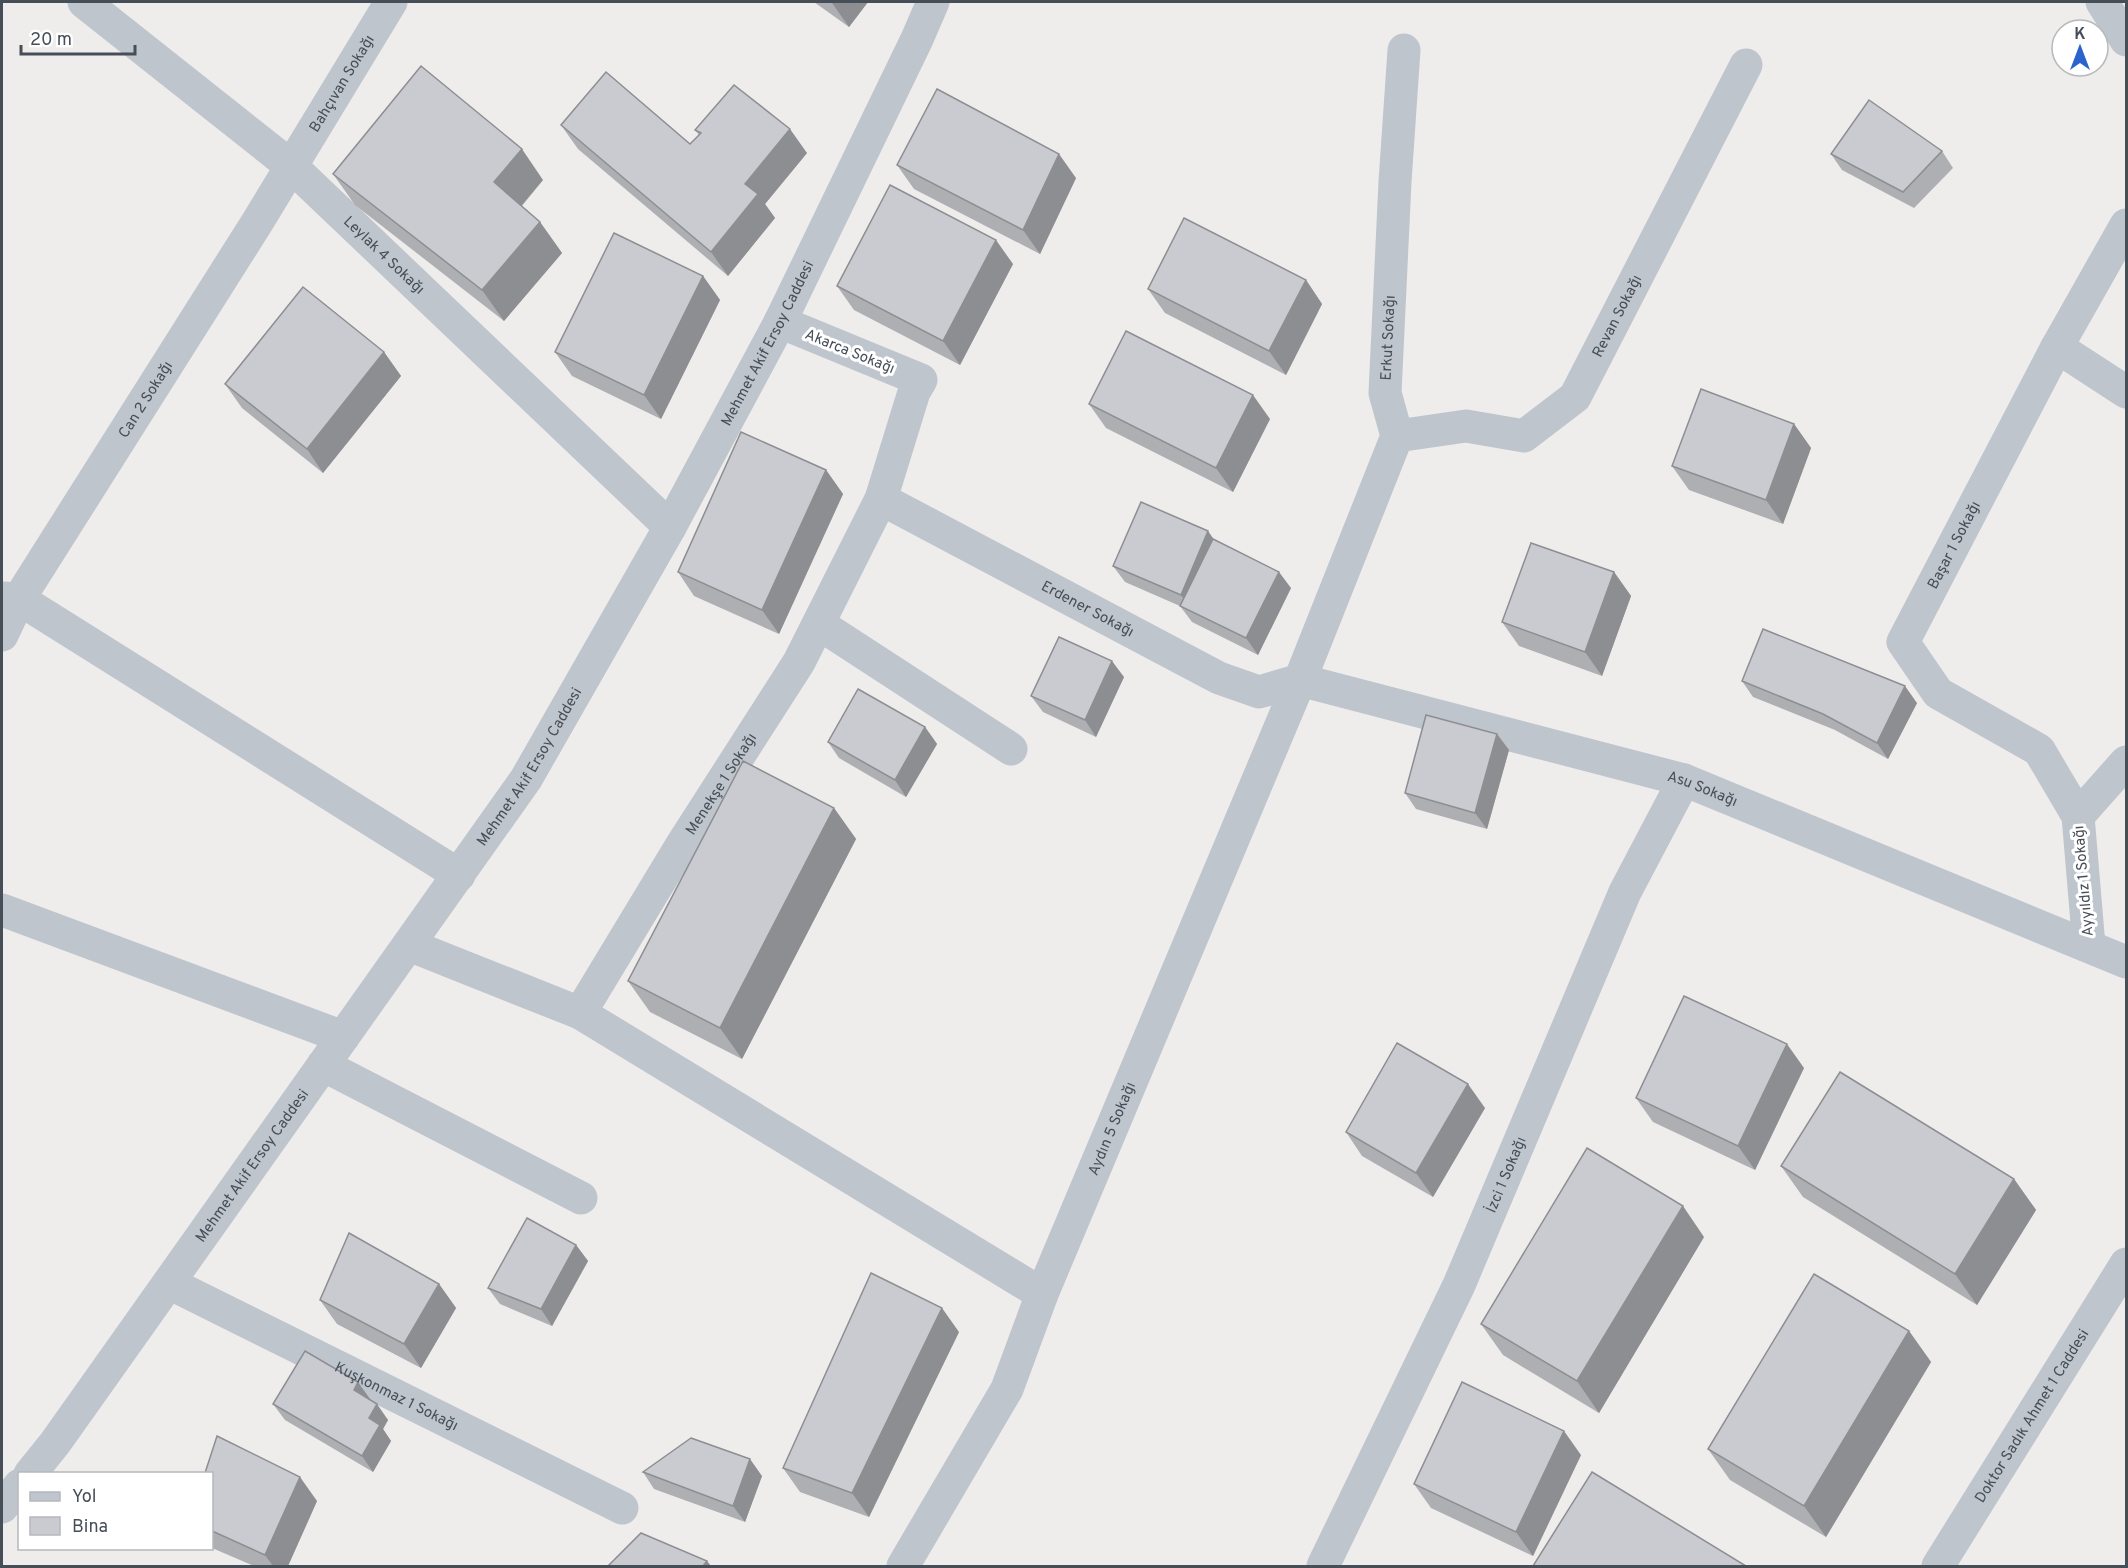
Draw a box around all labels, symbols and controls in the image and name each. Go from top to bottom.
scale bar [21,18,135,56]
north arrow [2050,18,2110,78]
text: K [2074,25,2086,45]
text: 20 m [30,29,72,52]
street label: Bahçıvan Sokağı [306,32,380,136]
street label: Leylak 4 Sokağı [339,213,428,299]
street label: Mehmet Akif Ersoy Caddesi [718,258,819,430]
street label: Revan Sokağı [1589,272,1647,361]
street label: Erkut Sokağı [1378,295,1401,381]
street label: Akarca Sokağı [802,326,897,379]
street label: Can 2 Sokağı [115,358,178,442]
street label: Başar 1 Sokağı [1924,498,1986,593]
street label: Erdener Sokağı [1037,577,1137,642]
street label: Mehmet Akif Ersoy Caddesi [473,685,587,850]
street label: Menekşe 1 Sokağı [682,730,762,839]
street label: Asu Sokağı [1665,768,1740,812]
street label: Ayyıldız 1 Sokağı [2070,825,2099,937]
street label: Aydın 5 Sokağı [1085,1079,1141,1179]
street label: Mehmet Akif Ersoy Caddesi [192,1086,314,1247]
street label: İzci 1 Sokağı [1482,1134,1531,1216]
street label: Doktor Sadık Ahmet 1 Caddesi [1972,1326,2094,1507]
street label: Kuşkonmaz 1 Sokağı [331,1359,461,1436]
legend [18,1472,213,1550]
text: Yol [72,1486,97,1509]
text: Bina [72,1516,108,1539]

